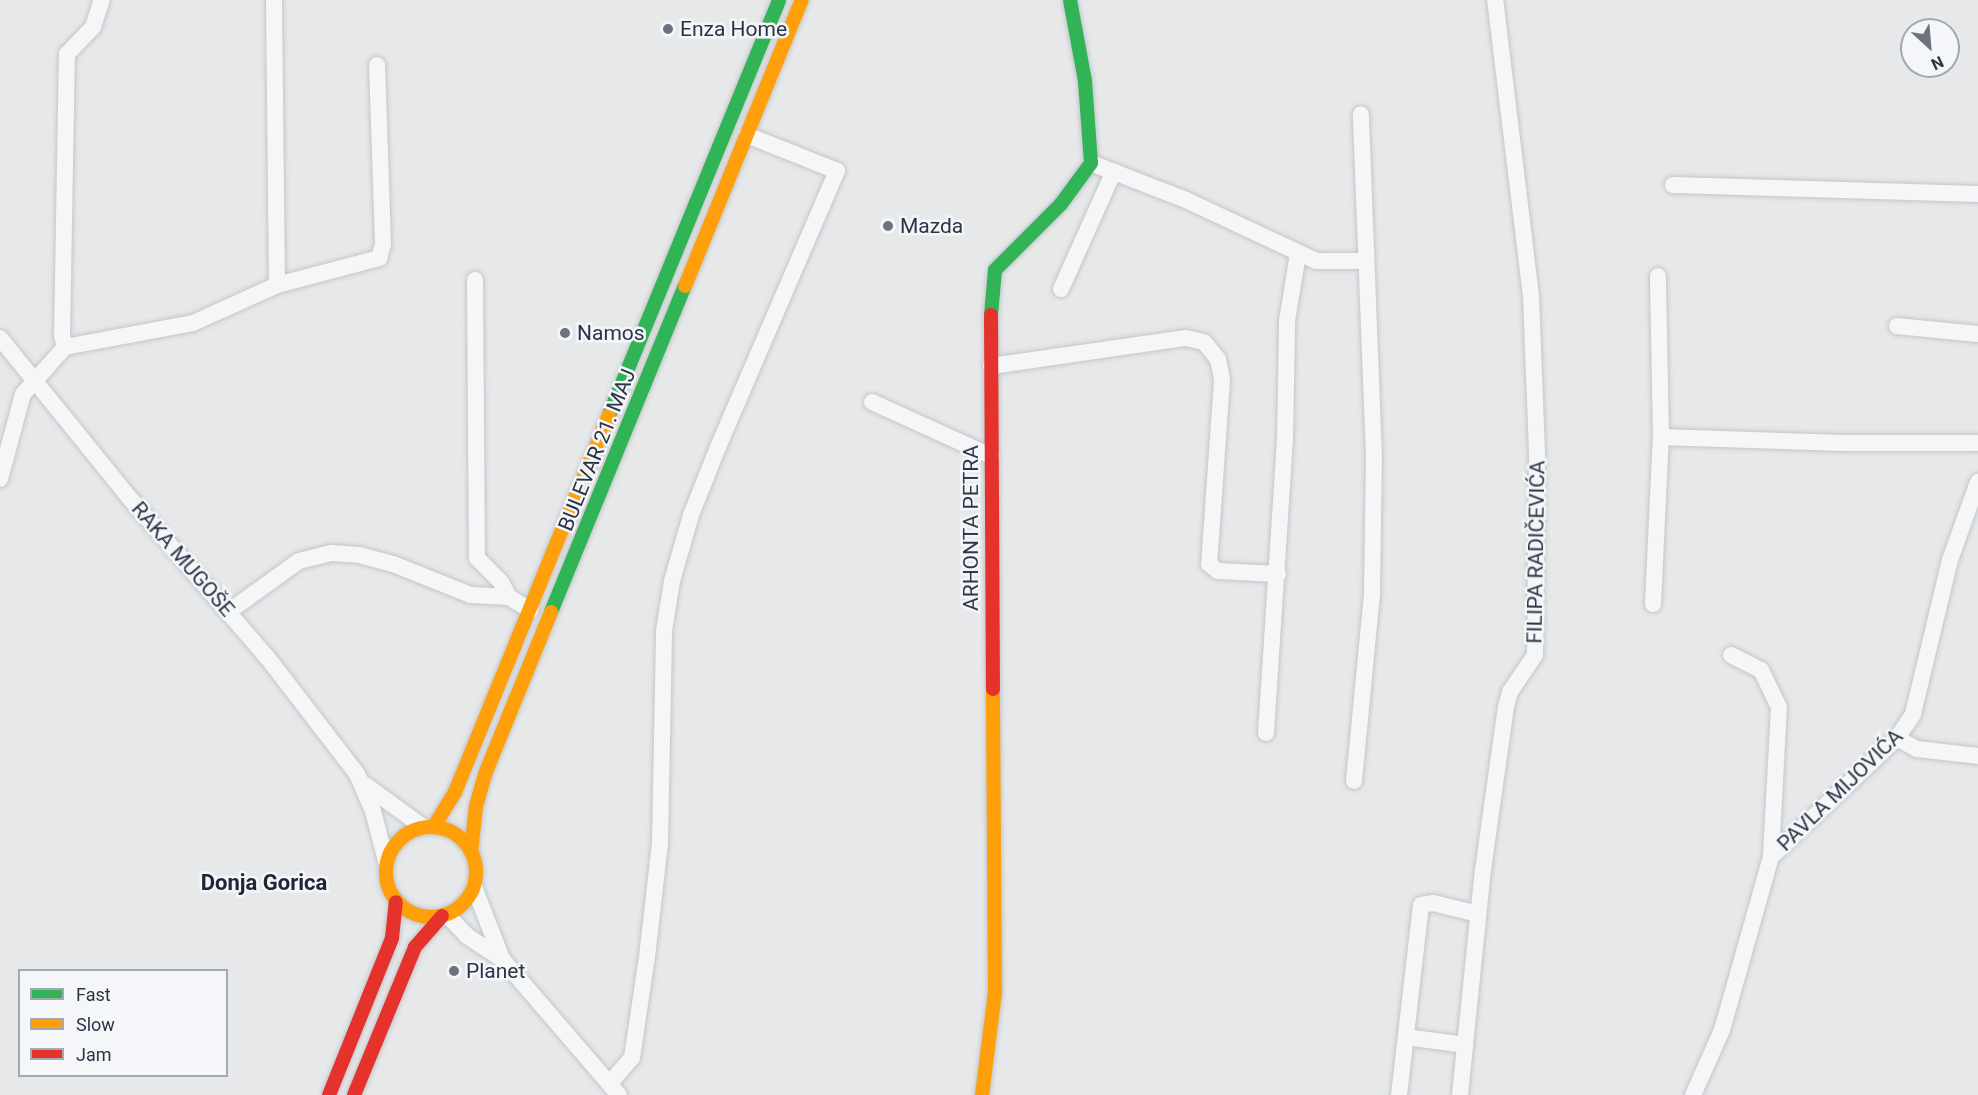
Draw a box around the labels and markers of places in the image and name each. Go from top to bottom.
place label: Enza Home [680,16,787,42]
marker: Enza Home [661,22,675,36]
place label: Mazda [900,213,963,239]
marker: Mazda [881,219,895,233]
place label: Namos [577,320,645,346]
marker: Namos [558,326,572,340]
place label: Planet [466,958,525,984]
marker: Planet [447,964,461,978]

